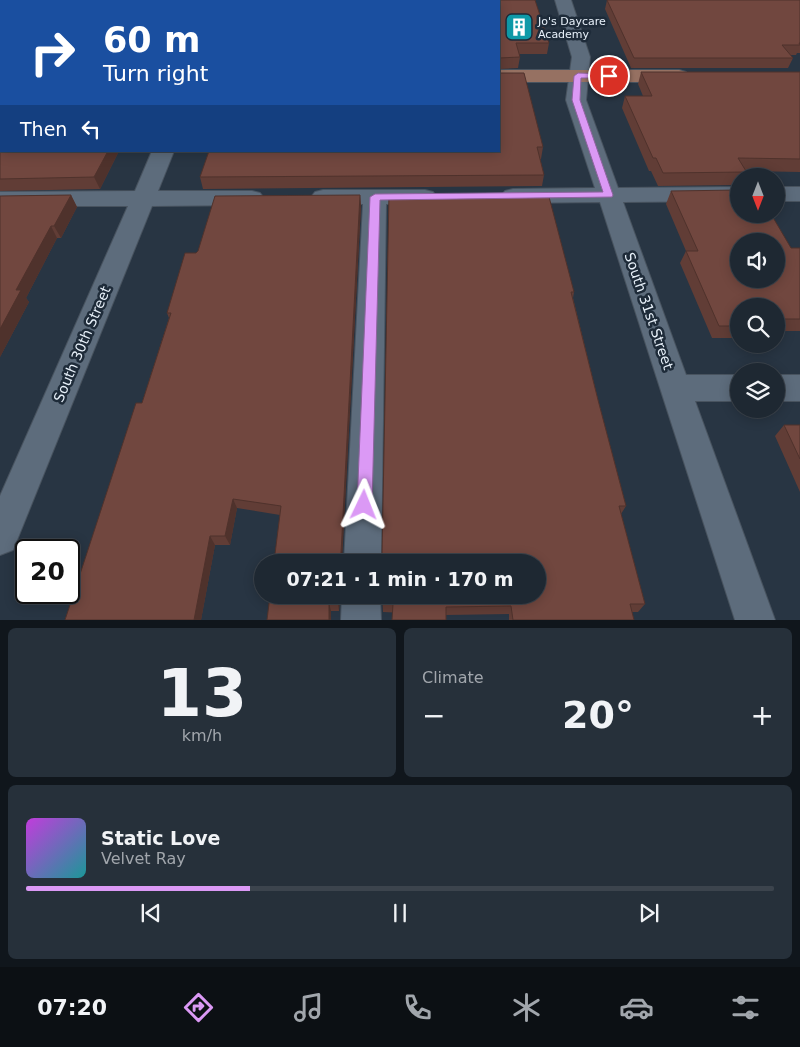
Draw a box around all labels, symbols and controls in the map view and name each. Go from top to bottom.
building icon: Jo's Daycare Academy [504,12,534,42]
place label: Jo's Daycare Academy [537,15,606,41]
icon: right [20,20,85,85]
text: 60 m [103,20,200,60]
pin [588,55,630,97]
text: Turn right [103,61,208,86]
icon: arrive [595,62,623,90]
icon: left [77,115,105,143]
text: Then [20,118,67,140]
north arrow [730,168,785,222]
map controls [730,168,785,418]
button: sound [730,233,785,288]
street label: South 31st Street [621,250,677,372]
street label: South 30th Street [50,283,114,404]
button: search [730,298,785,353]
button: layers [730,363,785,418]
position arrow [337,478,389,530]
speed limit sign: 20 [15,539,80,604]
text: 07:21 · 1 min · 170 m [286,568,514,590]
text: 13 [157,656,247,731]
text: Climate [422,668,484,687]
text: 20° [562,693,634,737]
text: − [422,699,445,732]
text: + [751,699,774,732]
text: km/h [182,726,222,745]
text: Static Love [101,827,221,849]
text: Velvet Ray [101,849,186,868]
icon: previous [137,899,165,927]
icon: pause [386,899,414,927]
icon: next [635,899,663,927]
icon: directions [181,990,216,1025]
icon: music [291,990,326,1025]
icon: phone [400,990,435,1025]
icon: climate [509,990,544,1025]
icon: car [619,990,654,1025]
icon: filters [728,990,763,1025]
text: 07:20 [37,995,107,1020]

